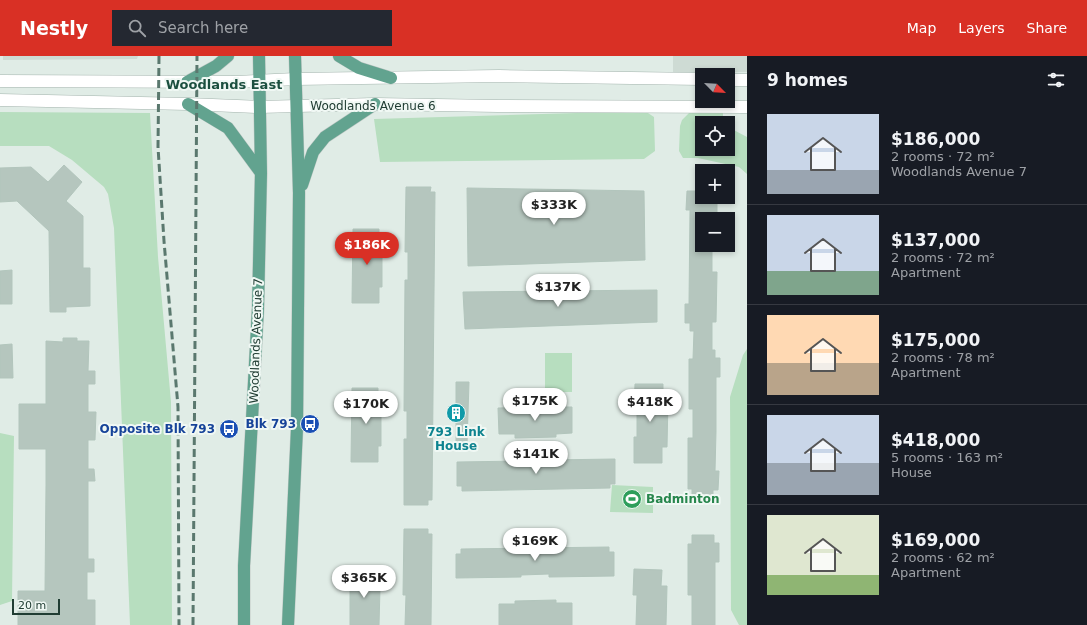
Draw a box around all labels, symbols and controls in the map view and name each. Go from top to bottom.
search box [112,10,392,46]
text: Nestly [20,17,88,39]
icon: search [126,17,148,39]
text: Search here [158,19,248,37]
text: Map [907,20,936,36]
text: Layers [958,20,1005,36]
text: Share [1027,20,1067,36]
north arrow [695,68,735,108]
map controls [695,68,735,252]
icon: filters [1045,69,1067,91]
text: 9 homes [767,70,848,90]
district label: Woodlands East [166,77,282,92]
street label: Woodlands Avenue 6 [310,99,436,113]
button: locate [695,116,735,156]
text: $186,000 [891,129,980,149]
icon: home [799,130,847,178]
text: 2 rooms · 72 m² [891,149,995,164]
button: + [695,164,735,204]
text: Woodlands Avenue 7 [891,164,1027,179]
pin: $333K [526,192,582,226]
text: $333K [531,197,577,212]
button: − [695,212,735,252]
text: $137,000 [891,230,980,250]
icon: home [799,231,847,279]
pin: $186K [339,232,395,266]
text: $186K [344,237,390,252]
text: 2 rooms · 72 m² [891,250,995,265]
text: Apartment [891,265,961,280]
pin: $137K [530,274,586,308]
street label: Woodlands Avenue 7 [247,278,265,404]
text: $137K [535,279,581,294]
text: $175,000 [891,330,980,350]
icon: home [799,331,847,379]
text: 2 rooms · 78 m² [891,350,995,365]
text: Apartment [891,365,961,380]
pin: $175K [507,388,563,422]
pin: $418K [622,389,678,423]
pin: $170K [338,391,394,425]
text: $175K [512,393,558,408]
text: $418K [627,394,673,409]
text: $170K [343,396,389,411]
building icon: 793 Link House [445,402,467,424]
bus stop icon: Blk 793 [299,413,321,435]
place label: Blk 793 [246,417,296,431]
bus stop icon: Opposite Blk 793 [218,418,240,440]
place label: Opposite Blk 793 [100,422,215,436]
place label: 793 Link House [427,425,486,453]
text: $418,000 [891,430,980,450]
icon: home [799,431,847,479]
pin: $141K [508,441,564,475]
text: $141K [513,446,559,461]
text: 5 rooms · 163 m² [891,450,1003,465]
text: House [891,465,932,480]
sports icon: Badminton [621,488,643,510]
place label: Badminton [646,492,720,506]
pin: $169K [507,528,563,562]
text: $169,000 [891,530,980,550]
icon: home [799,531,847,579]
text: $169K [512,533,558,548]
text: 2 rooms · 62 m² [891,550,995,565]
pin: $365K [336,565,392,599]
text: Apartment [891,565,961,580]
text: $365K [341,570,387,585]
scale bar [12,597,60,616]
text: 20 m [18,599,46,612]

